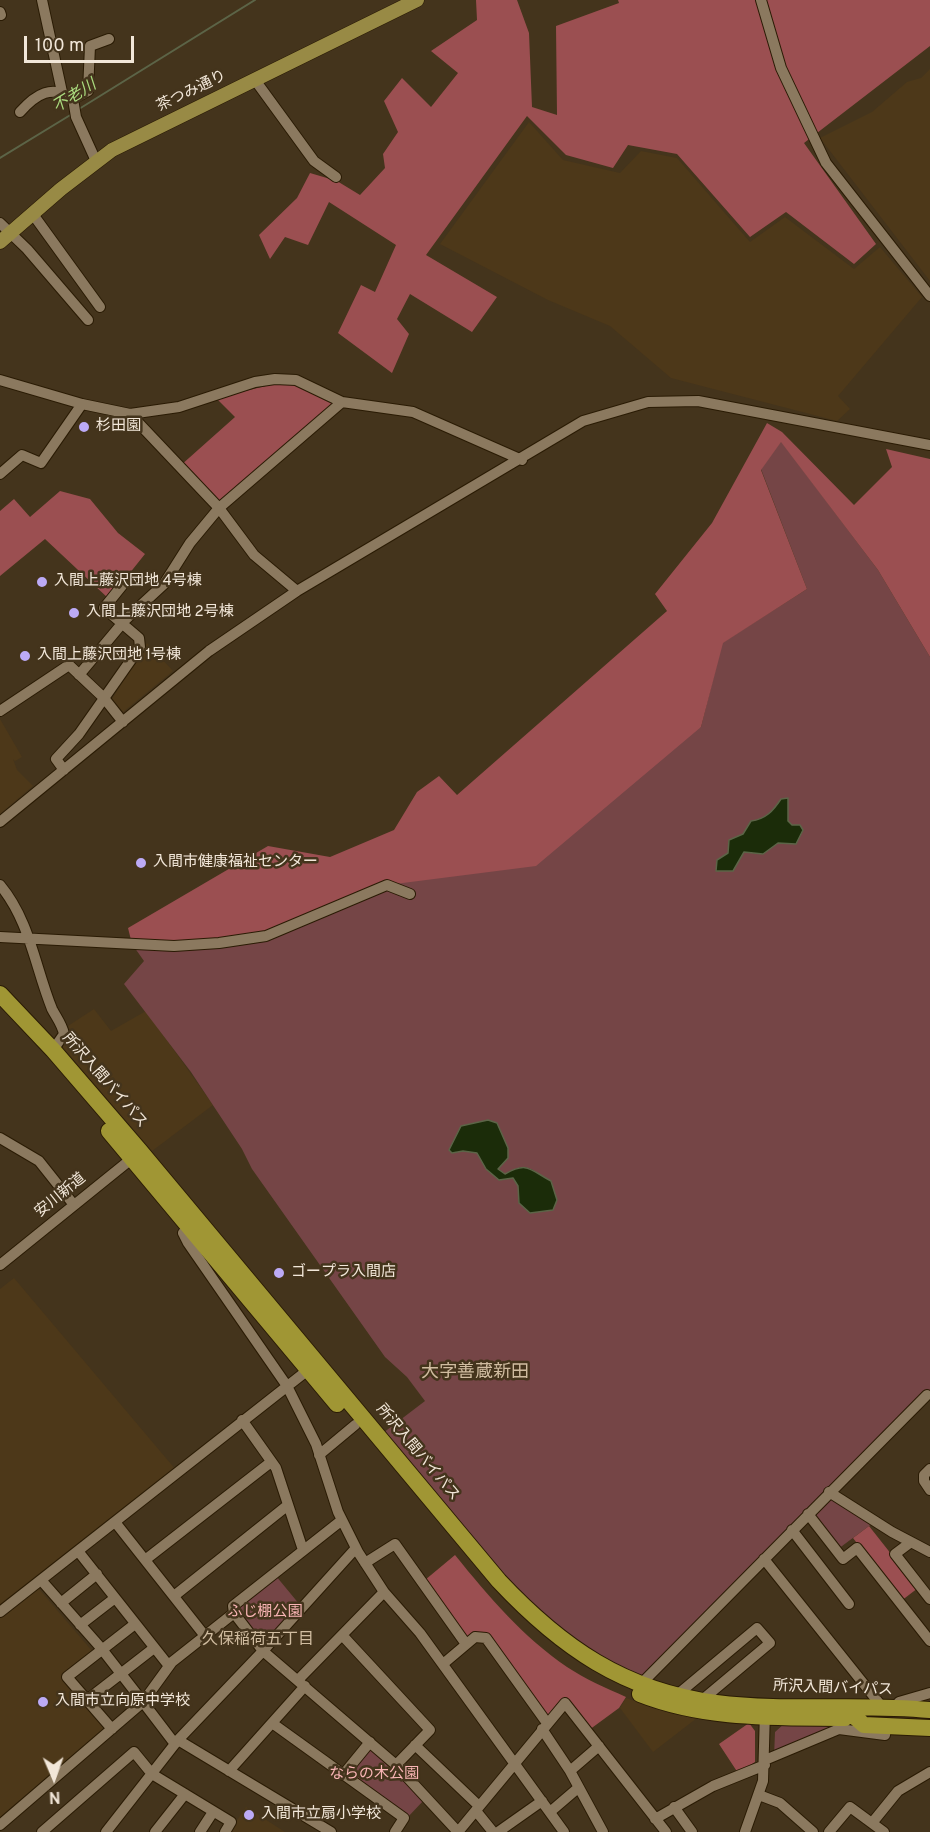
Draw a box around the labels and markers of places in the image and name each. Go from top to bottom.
place label: 杉田園 [96,418,141,436]
marker: 杉田園 [77,420,91,434]
place label: 入間上藤沢団地 4号棟 [54,573,202,591]
marker: 入間上藤沢団地 4号棟 [35,575,49,589]
place label: 入間上藤沢団地 2号棟 [86,604,234,622]
marker: 入間上藤沢団地 2号棟 [67,606,81,620]
place label: 入間上藤沢団地 1号棟 [37,647,181,665]
marker: 入間上藤沢団地 1号棟 [18,649,32,663]
place label: 入間市健康福祉センター [153,854,318,872]
marker: 入間市健康福祉センター [134,856,148,870]
place label: ゴープラ入間店 [291,1264,396,1282]
marker: ゴープラ入間店 [272,1266,286,1280]
place label: 入間市立向原中学校 [55,1693,190,1711]
marker: 入間市立向原中学校 [36,1695,50,1709]
place label: 入間市立扇小学校 [261,1806,381,1824]
marker: 入間市立扇小学校 [242,1808,256,1822]

